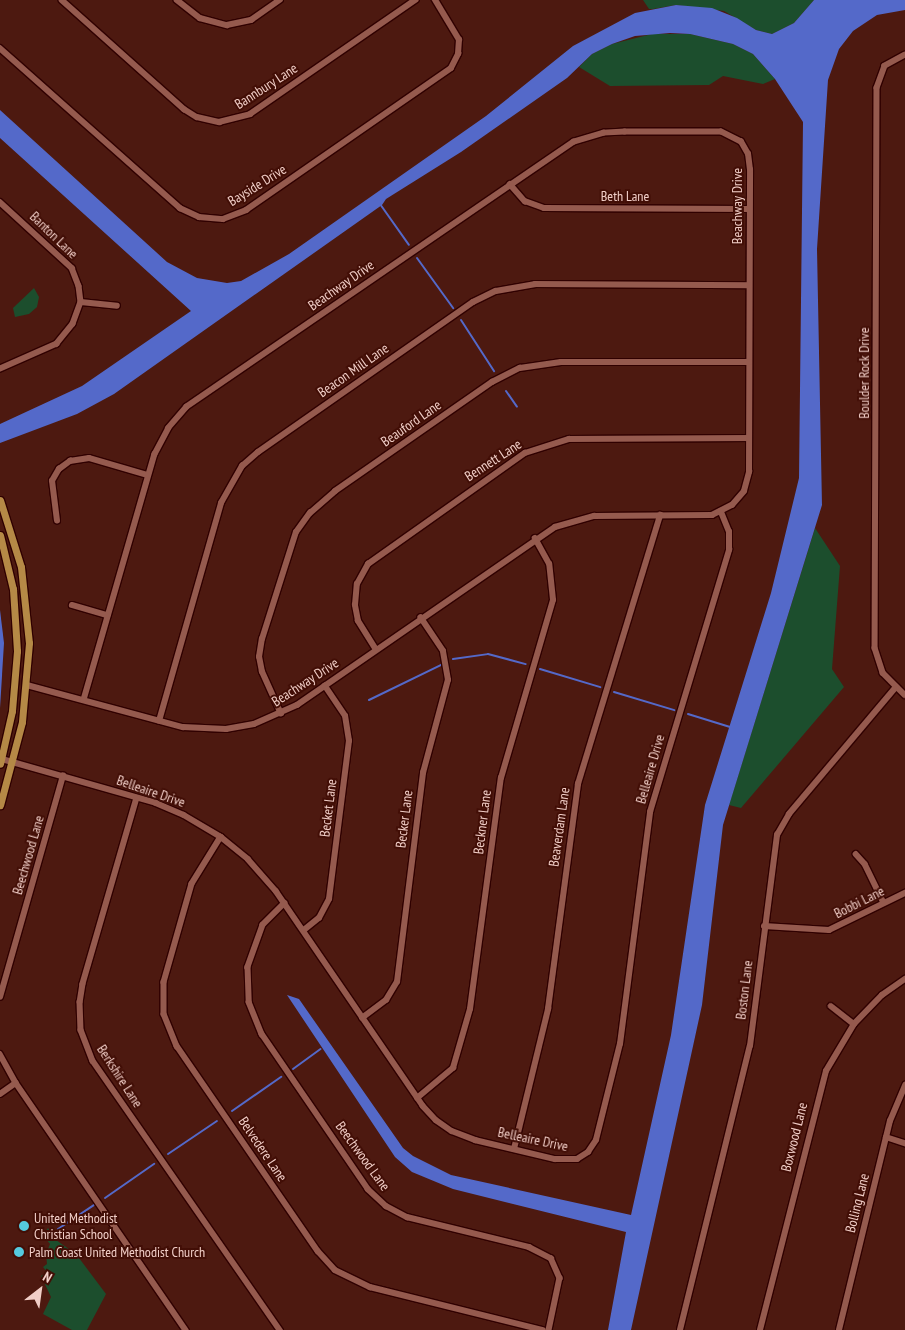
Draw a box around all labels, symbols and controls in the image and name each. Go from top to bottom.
street label: Bannbury Lane [231,59,301,113]
street label: Bayside Drive [225,161,289,209]
street label: Beachway Drive [729,168,745,244]
street label: Beth Lane [601,188,649,204]
street label: Banton Lane [26,208,82,262]
street label: Beachway Drive [305,256,377,314]
street label: Boulder Rock Drive [856,327,872,419]
street label: Beacon Mill Lane [314,339,392,401]
street label: Beauford Lane [378,396,444,450]
street label: Bennett Lane [461,435,525,485]
street label: Beachway Drive [268,654,342,710]
street label: Belleaire Drive [632,732,668,806]
street label: Belleaire Drive [115,771,187,811]
street label: Becket Lane [316,778,340,838]
street label: Beaverdam Lane [545,786,573,868]
street label: Becker Lane [392,789,416,849]
street label: Beckner Lane [470,789,494,855]
street label: Beechwood Lane [9,814,47,896]
street label: Bobbi Lane [831,882,887,922]
street label: Boston Lane [732,959,756,1021]
street label: Berkshire Lane [94,1042,146,1110]
street label: Boxwood Lane [777,1101,811,1173]
street label: Belvedere Lane [235,1113,291,1185]
street label: Beechwood Lane [332,1118,394,1194]
street label: Belleaire Drive [496,1123,570,1155]
street label: Bolling Lane [842,1172,872,1234]
place label: United Methodist Christian School [34,1210,117,1242]
marker: United Methodist Christian School [18,1220,30,1232]
place label: Palm Coast United Methodist Church [29,1244,205,1260]
marker: Palm Coast United Methodist Church [13,1246,25,1258]
north arrow [15,1265,65,1315]
text: N [40,1267,55,1287]

